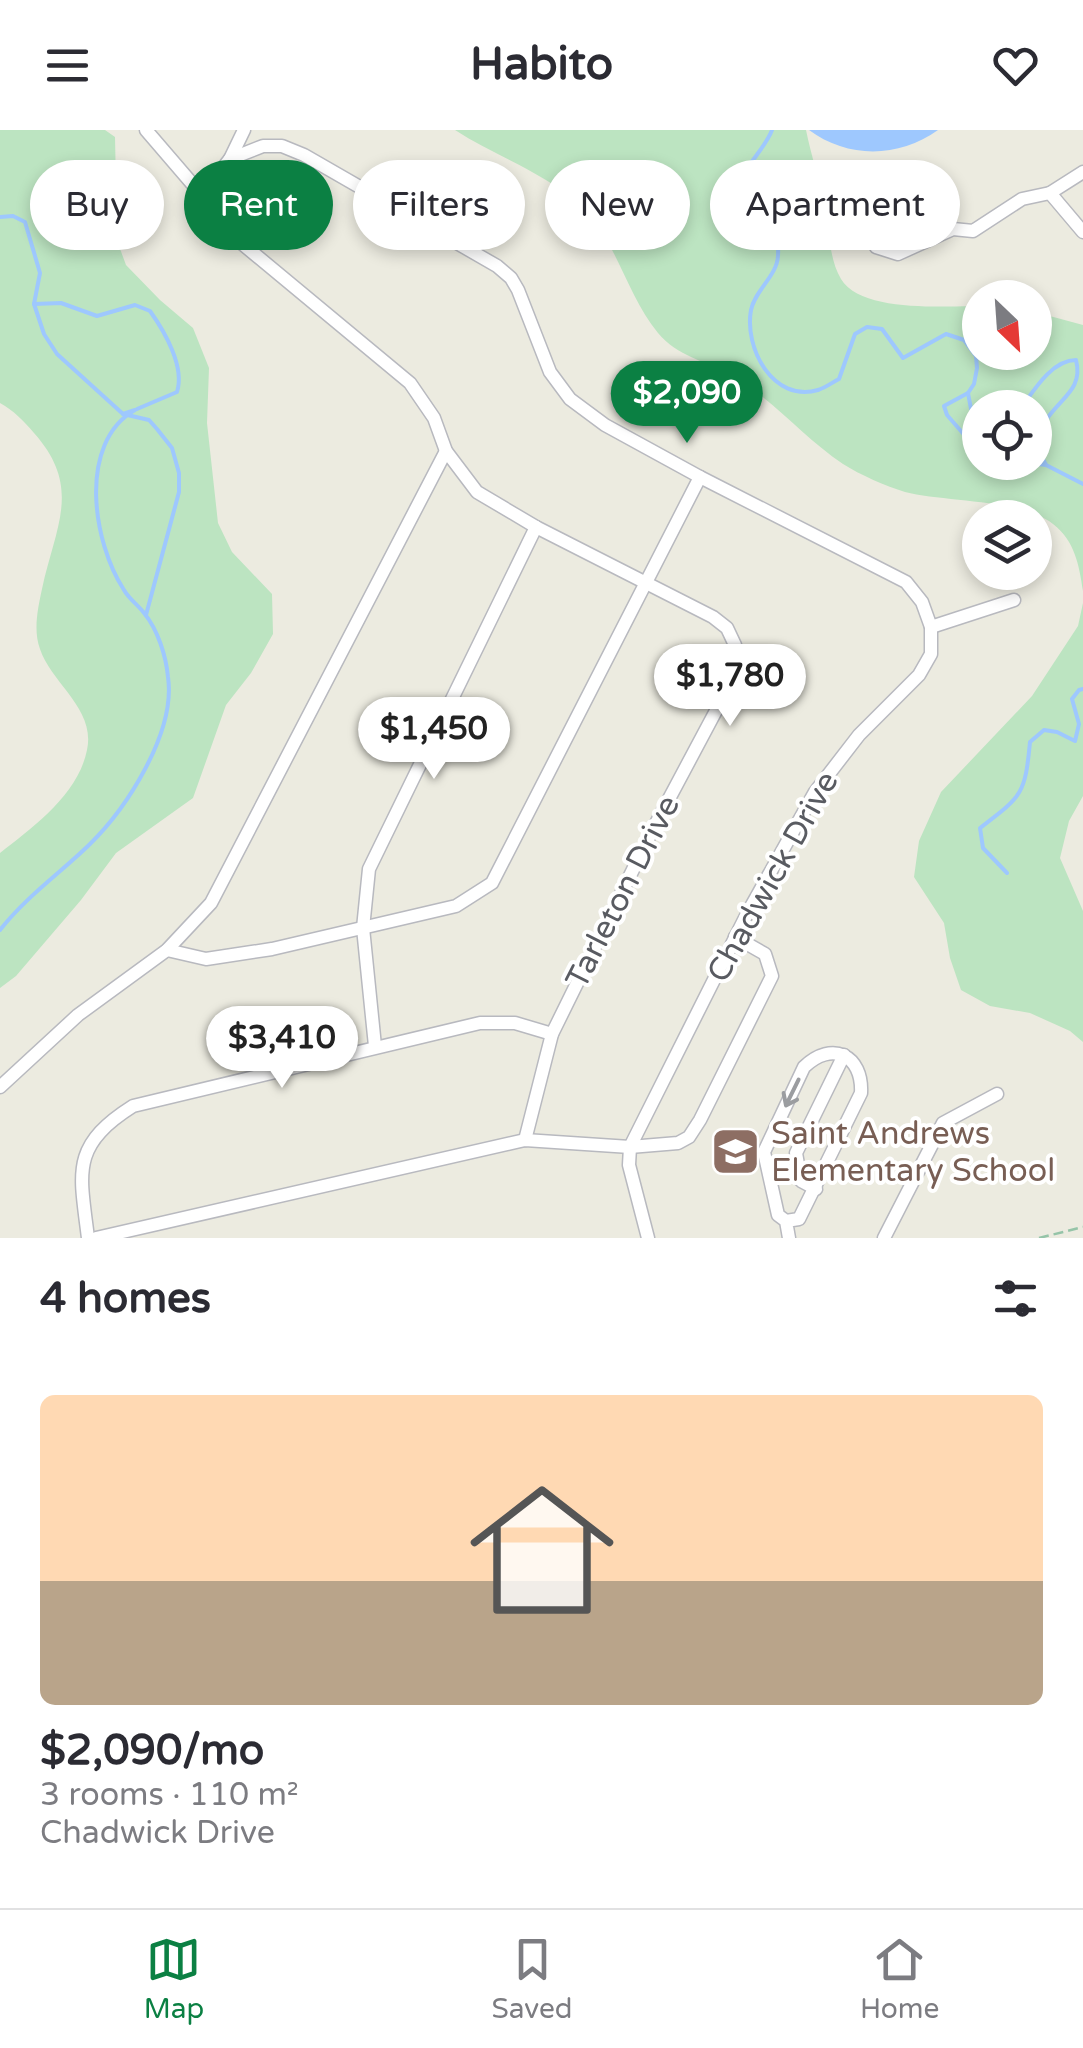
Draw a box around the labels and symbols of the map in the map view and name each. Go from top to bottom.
north arrow [962,280,1052,370]
pin: $2,090 [606,361,768,446]
pin: $1,780 [649,644,811,729]
pin: $1,450 [353,697,515,782]
street label: Chadwick Drive [699,765,847,989]
street label: Tarleton Drive [558,789,688,995]
pin: $3,410 [201,1006,363,1091]
one-way arrow [781,1077,800,1107]
place label: Saint Andrews Elementary School [771,1115,1055,1190]
school or university icon: Saint Andrews Elementary School [710,1126,762,1178]

